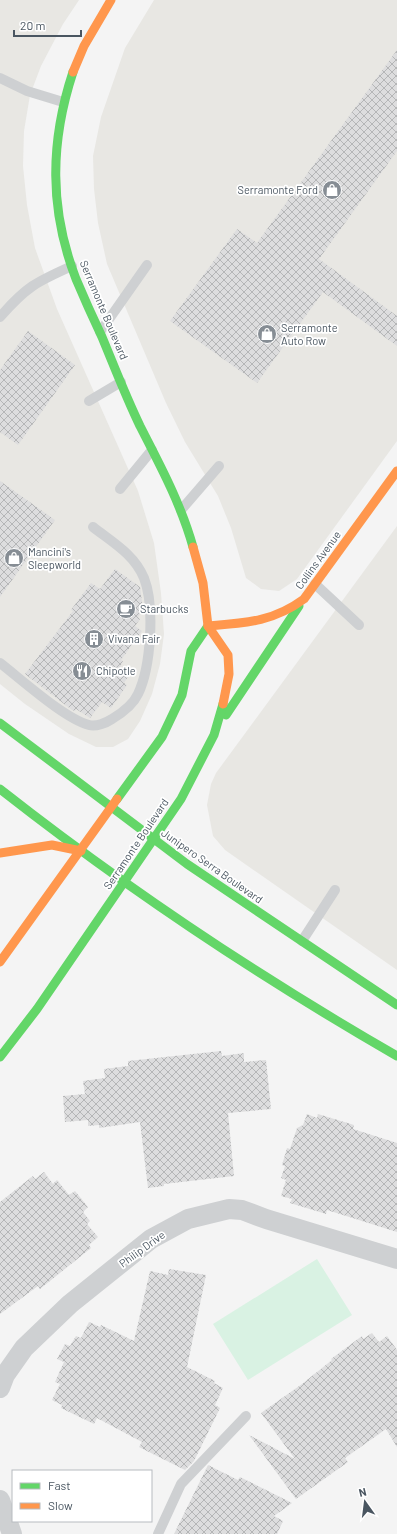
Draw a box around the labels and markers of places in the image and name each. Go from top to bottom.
shop icon: Serramonte Ford [321,179,343,201]
place label: Serramonte Ford [238,183,318,196]
place label: Serramonte Auto Row [281,321,338,347]
shop icon: Serramonte Auto Row [256,323,278,345]
place label: Mancini's Sleepworld [28,545,81,571]
shop icon: Mancini's Sleepworld [3,547,25,569]
cafe icon: Starbucks [115,598,137,620]
place label: Starbucks [140,602,188,615]
building icon: Vivana Fair [83,628,105,650]
place label: Vivana Fair [108,632,160,645]
restaurant icon: Chipotle [71,660,93,682]
place label: Chipotle [96,664,136,677]

